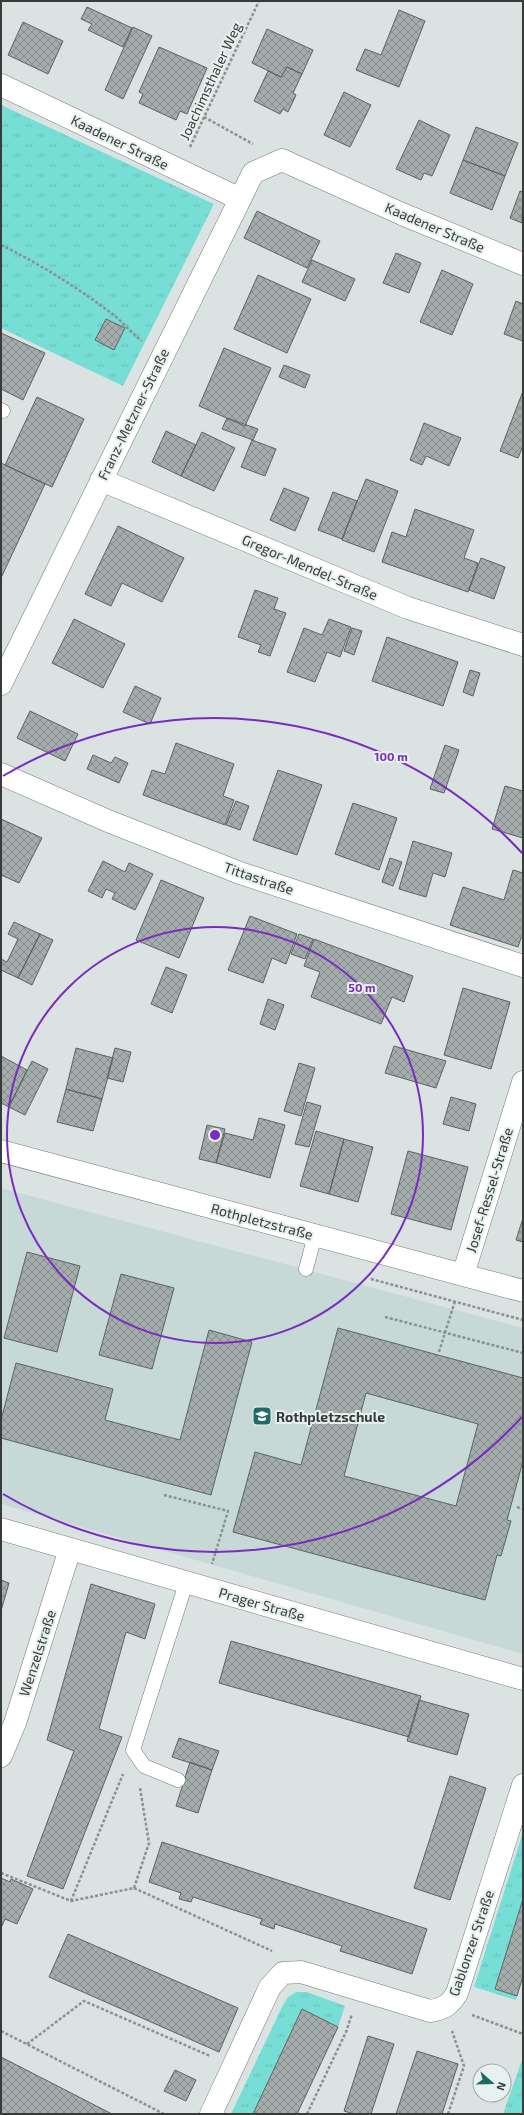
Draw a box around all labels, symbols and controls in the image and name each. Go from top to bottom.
street label: Joachimsthaler Weg [175,19,245,142]
street label: Kaadener Straße [68,111,172,173]
street label: Kaadener Straße [383,198,487,256]
street label: Franz-Metzner-Straße [94,345,172,483]
street label: Gregor-Mendel-Straße [240,531,380,603]
text: 100 m [374,749,408,763]
street label: Tittastraße [222,858,296,898]
text: 50 m [348,980,376,994]
street label: Josef-Ressel-Straße [462,1125,516,1255]
centre of rings [208,1128,222,1142]
street label: Rothpletzstraße [209,1199,315,1243]
school or university icon: Rothpletzschule [251,1405,273,1427]
place label: Rothpletzschule [276,1408,385,1425]
street label: Prager Straße [217,1584,307,1624]
street label: Wenzelstraße [15,1607,59,1699]
street label: Gablonzer Straße [445,1888,497,1998]
north arrow [472,2063,512,2103]
text: N [494,2081,509,2093]

